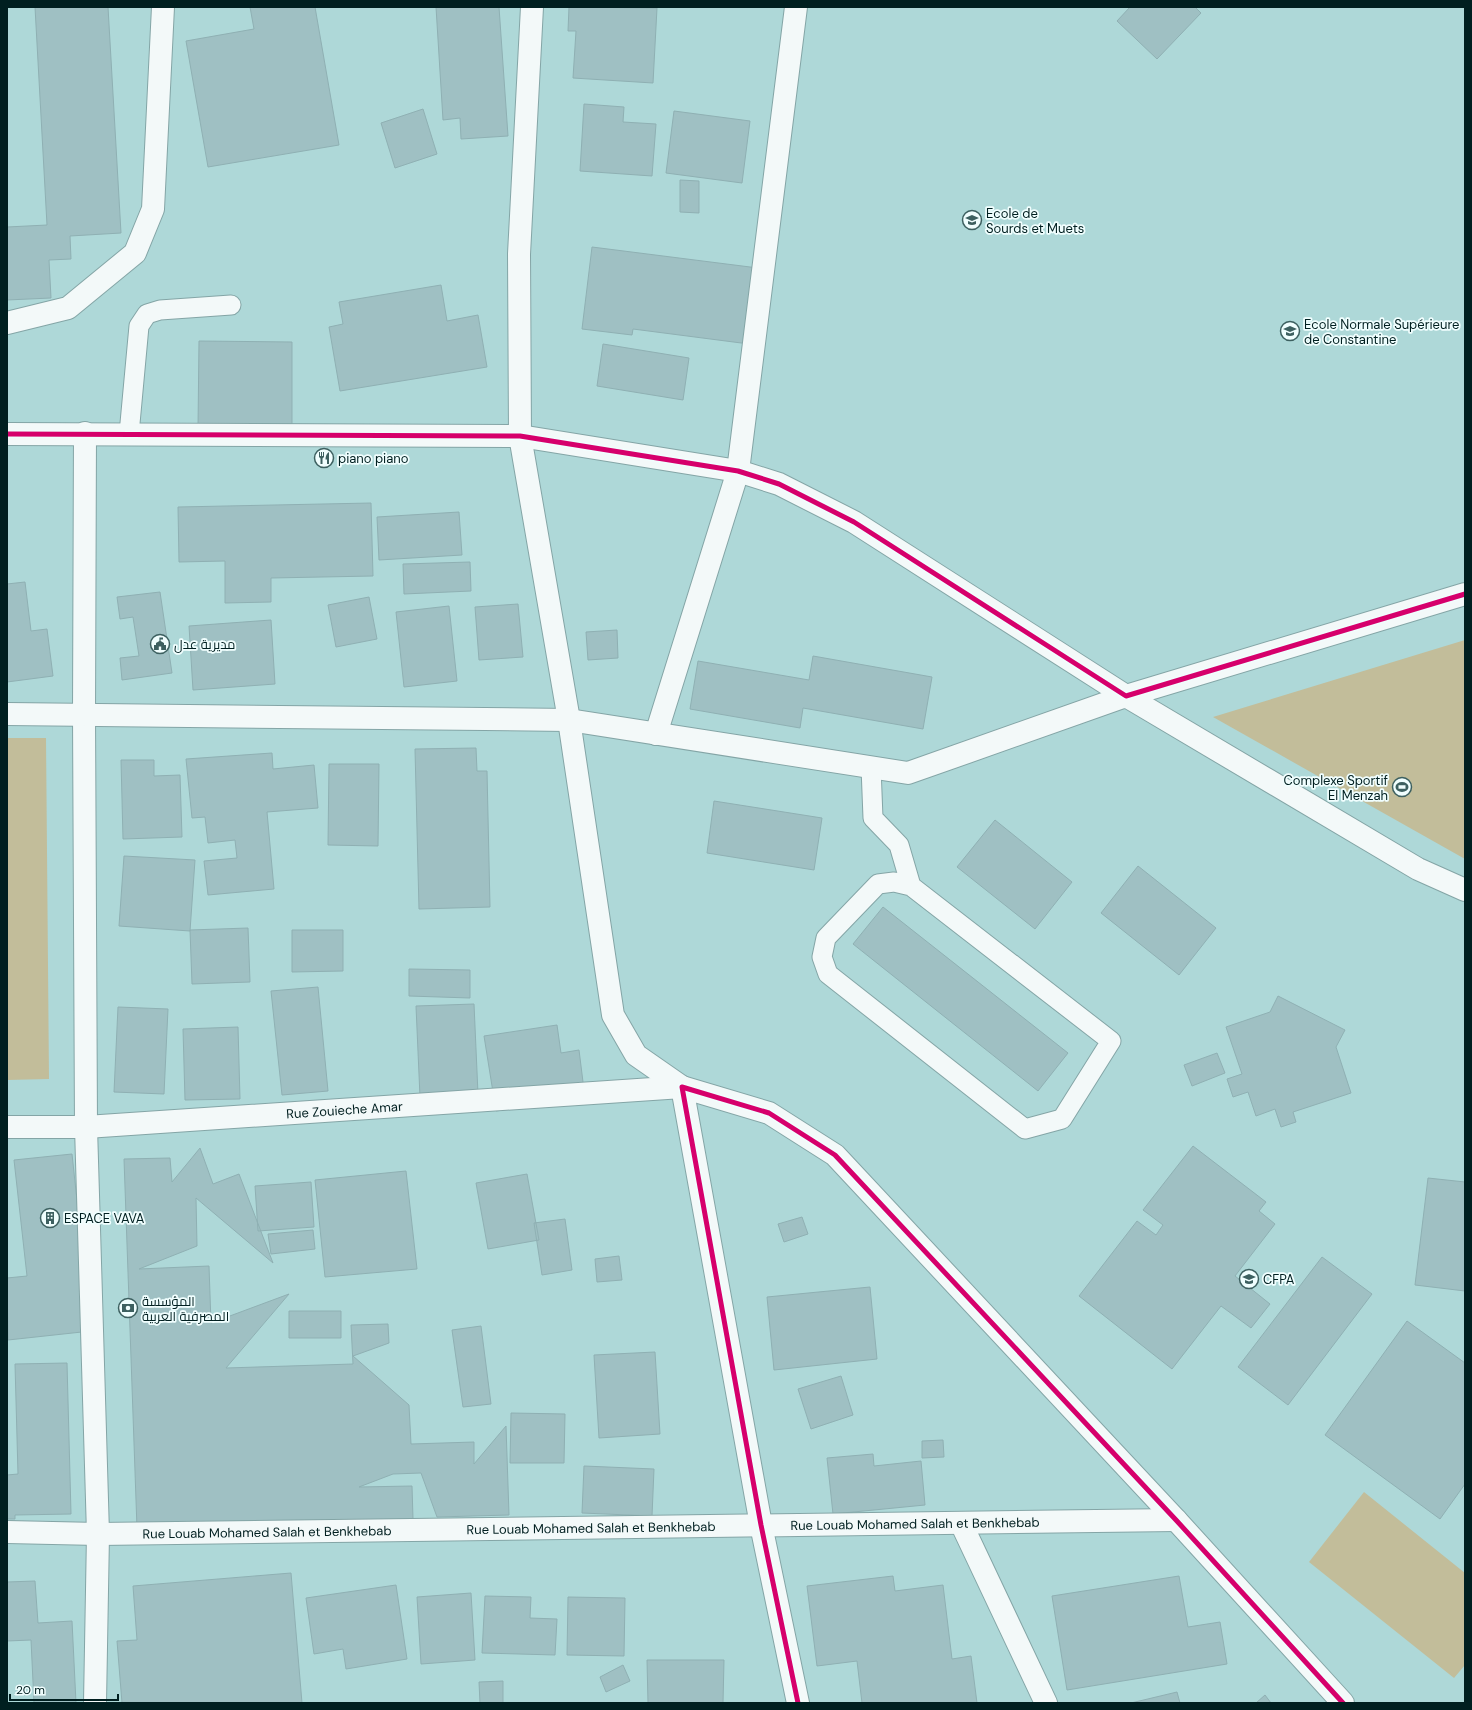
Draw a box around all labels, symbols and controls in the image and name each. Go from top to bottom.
place label: Ecole de Sourds et Muets [986,205,1084,237]
school or university icon: Ecole de Sourds et Muets [961,209,983,231]
place label: Ecole Normale Supérieure de Constantine [1304,316,1459,348]
school or university icon: Ecole Normale Supérieure de Constantine [1279,320,1301,342]
restaurant icon: piano piano [313,447,335,469]
place label: piano piano [338,450,409,467]
public building icon: مديرية عدل [149,633,171,655]
place label: مديرية عدل [174,636,235,653]
place label: Complexe Sportif El Menzah [1283,772,1389,804]
sports icon: Complexe Sportif El Menzah [1391,776,1413,798]
street label: Rue Zouieche Amar [286,1098,403,1123]
building icon: ESPACE VAVA [39,1207,61,1229]
place label: ESPACE VAVA [64,1210,145,1227]
school or university icon: CFPA [1238,1268,1260,1290]
place label: CFPA [1263,1271,1295,1288]
place label: المؤسسة المصرفية العربية [142,1293,229,1325]
bank icon: المؤسسة المصرفية العربية [117,1297,139,1319]
street label: Rue Louab Mohamed Salah et Benkhebab [790,1514,1040,1534]
street label: Rue Louab Mohamed Salah et Benkhebab [466,1518,716,1538]
street label: Rue Louab Mohamed Salah et Benkhebab [142,1522,392,1542]
scale bar [10,1676,118,1702]
text: 20 m [16,1682,45,1698]

